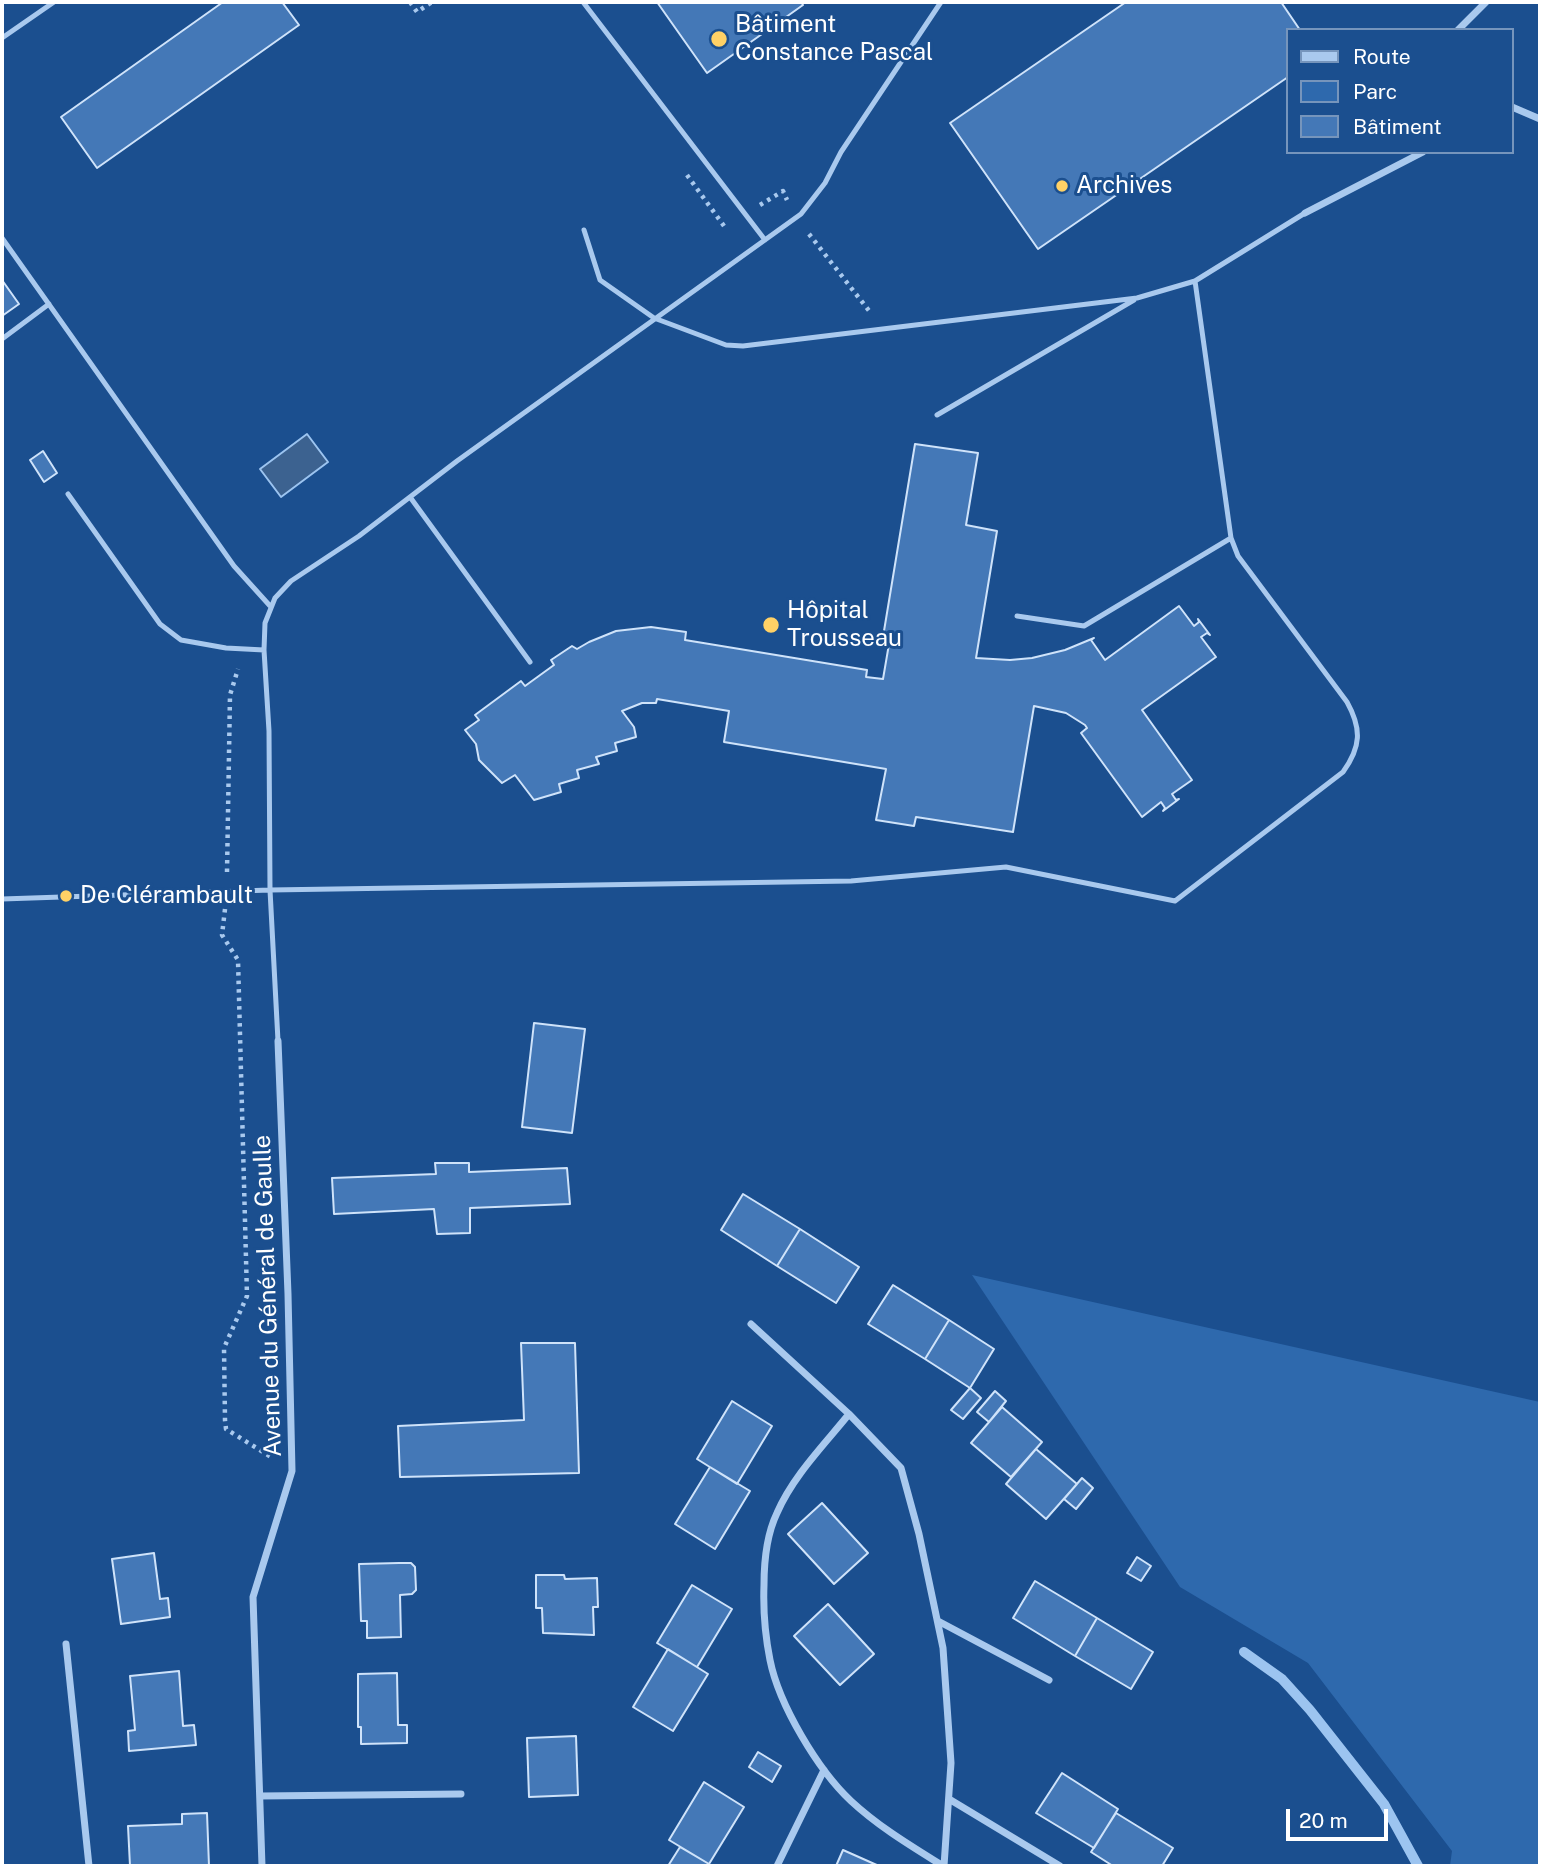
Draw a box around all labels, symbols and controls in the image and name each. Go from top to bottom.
place label: Bâtiment Constance Pascal [735,11,933,67]
legend [1286,28,1514,154]
marker: Bâtiment Constance Pascal [709,29,729,49]
text: Route [1353,44,1411,69]
text: Parc [1353,79,1397,104]
text: Bâtiment [1353,114,1442,139]
place label: Archives [1076,172,1172,200]
marker: Archives [1054,178,1070,194]
place label: Hôpital Trousseau [787,597,902,653]
marker: Hôpital Trousseau [761,615,781,635]
place label: De Clérambault [80,882,253,910]
marker: De Clérambault [58,888,74,904]
street label: Avenue du Général de Gaulle [248,1135,288,1457]
scale bar [1290,1794,1392,1838]
text: 20 m [1299,1808,1348,1833]

